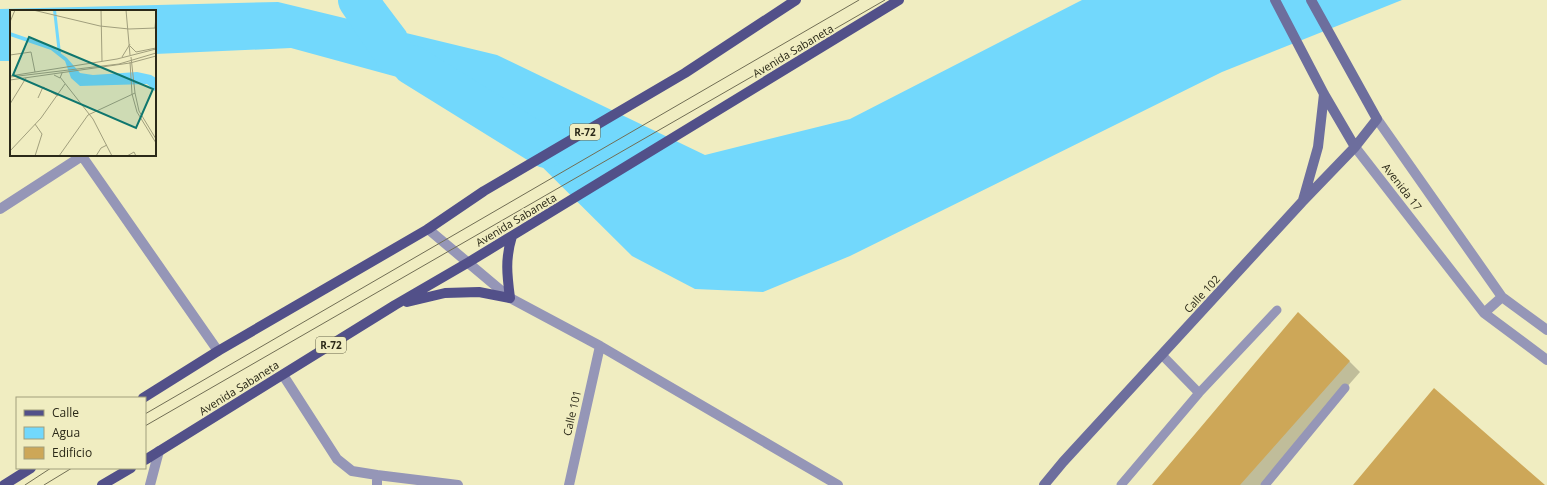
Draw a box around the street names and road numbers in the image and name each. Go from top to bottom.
street label: Avenida Sabaneta [750,21,836,81]
road number: R-72 [570,124,600,140]
street label: Avenida 17 [1379,160,1426,214]
street label: Avenida Sabaneta [473,190,559,250]
street label: Calle 102 [1180,272,1223,316]
road number: R-72 [316,337,346,353]
street label: Avenida Sabaneta [196,357,282,418]
street label: Calle 101 [559,389,584,437]

